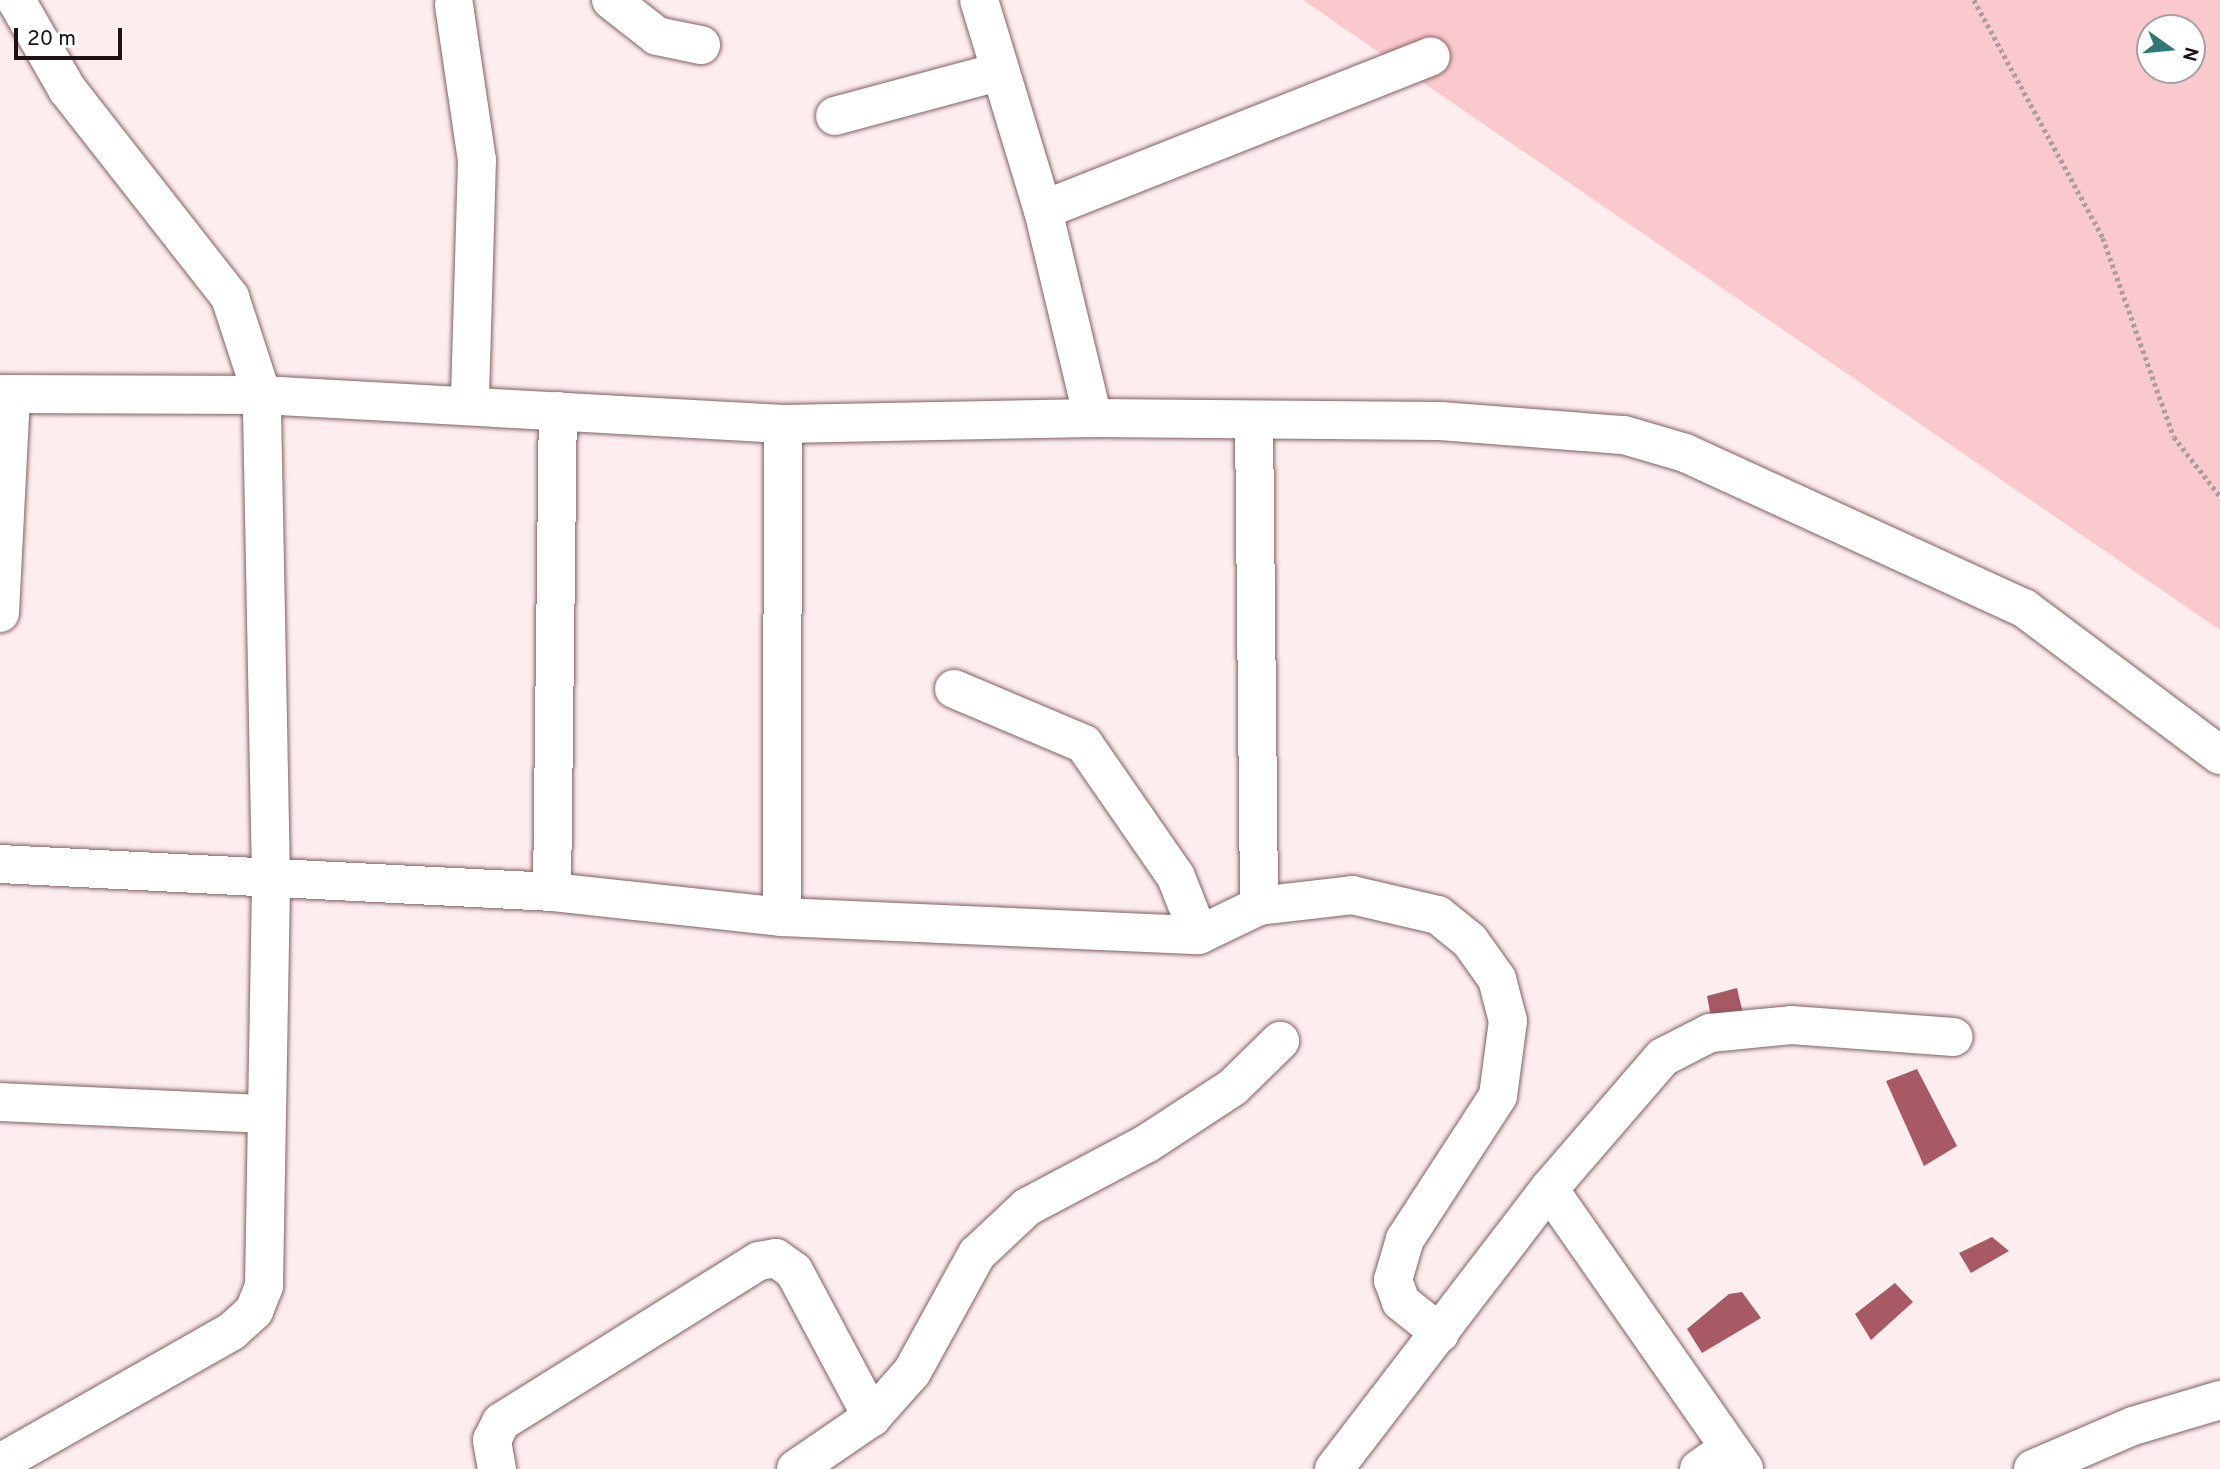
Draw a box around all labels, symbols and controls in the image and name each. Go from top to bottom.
scale bar [18,14,126,58]
north arrow [2136,14,2206,84]
text: 20 m [27,26,76,53]
text: N [2176,44,2203,64]

